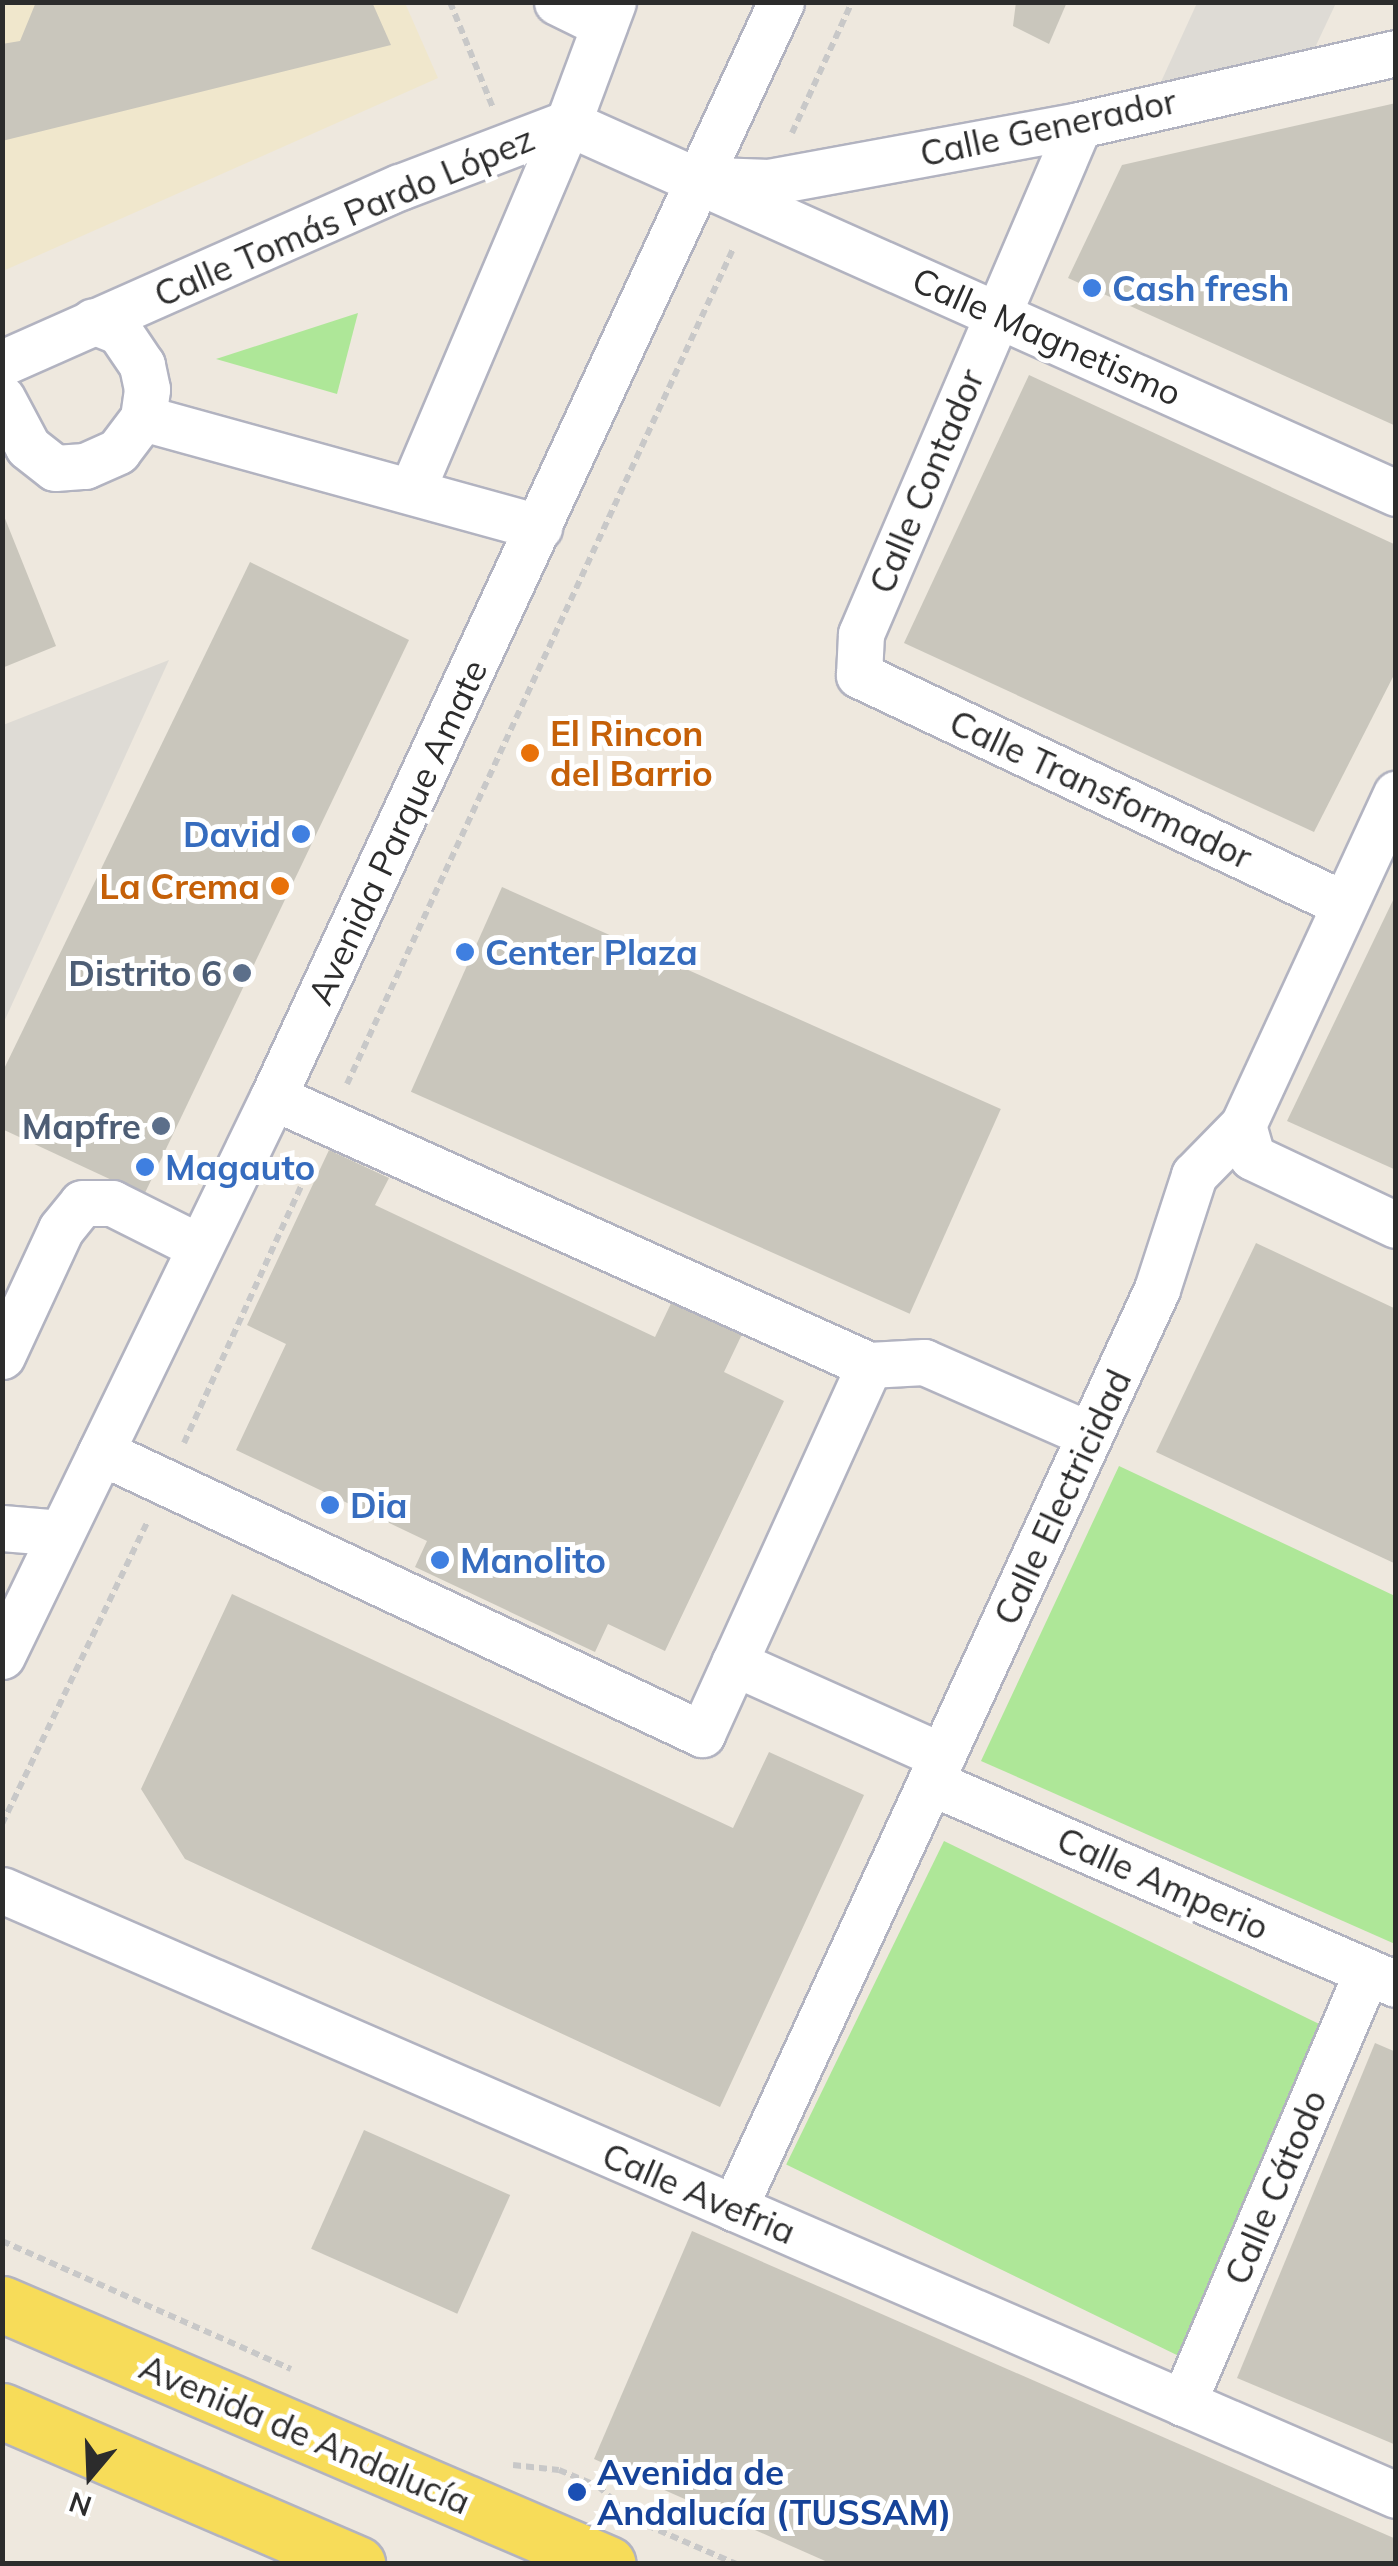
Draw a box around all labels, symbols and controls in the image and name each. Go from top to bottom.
street label: Calle Generador [916,79,1180,175]
street label: Calle Tomás Pardo López [148,117,540,315]
street label: Calle Magnetismo [906,258,1188,414]
place label: Cash fresh [1112,267,1289,309]
marker: Cash fresh [1081,277,1103,299]
street label: Calle Contador [860,363,992,599]
street label: Avenida Parque Amate [299,653,495,1011]
street label: Calle Transformador [943,701,1259,877]
place label: El Rincon del Barrio [550,712,713,794]
marker: El Rincon del Barrio [519,742,541,764]
place label: David [183,813,281,855]
marker: David [290,823,312,845]
place label: La Crema [99,865,260,907]
marker: La Crema [269,875,291,897]
place label: Center Plaza [485,931,698,973]
marker: Center Plaza [454,941,476,963]
place label: Distrito 6 [68,952,222,994]
marker: Distrito 6 [231,962,253,984]
place label: Mapfre [22,1105,141,1147]
marker: Mapfre [150,1115,172,1137]
place label: Magauto [165,1146,315,1188]
marker: Magauto [134,1156,156,1178]
street label: Calle Electricidad [985,1363,1139,1631]
place label: Dia [350,1484,408,1526]
marker: Dia [319,1494,341,1516]
place label: Manolito [460,1539,606,1581]
marker: Manolito [429,1549,451,1571]
street label: Calle Amperio [1051,1818,1275,1948]
street label: Calle Cátodo [1215,2083,1335,2291]
street label: Calle Avefria [596,2134,802,2252]
street label: Avenida de Andalucía [134,2345,476,2523]
north arrow [40,2426,140,2526]
place label: Avenida de Andalucía (TUSSAM) [597,2451,951,2533]
marker: Avenida de Andalucía (TUSSAM) [566,2481,588,2503]
text: N [64,2485,96,2525]

